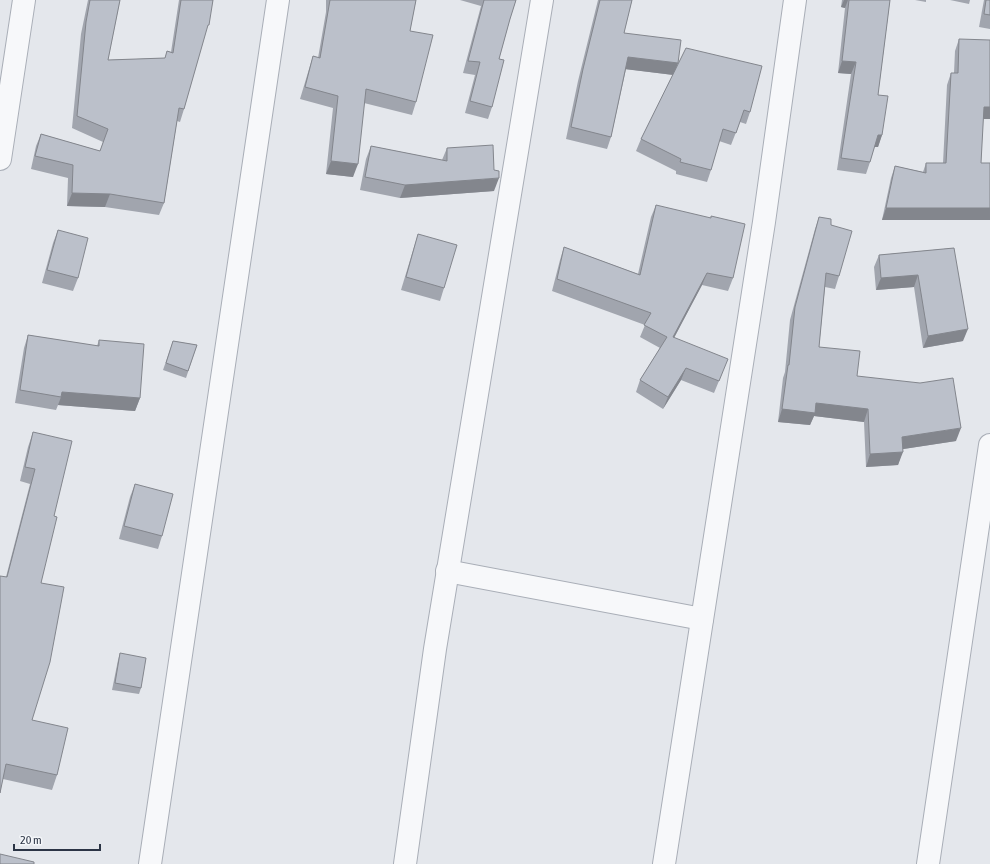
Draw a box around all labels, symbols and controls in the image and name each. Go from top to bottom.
scale bar [14,826,100,852]
text: 20 m [20,833,42,847]

